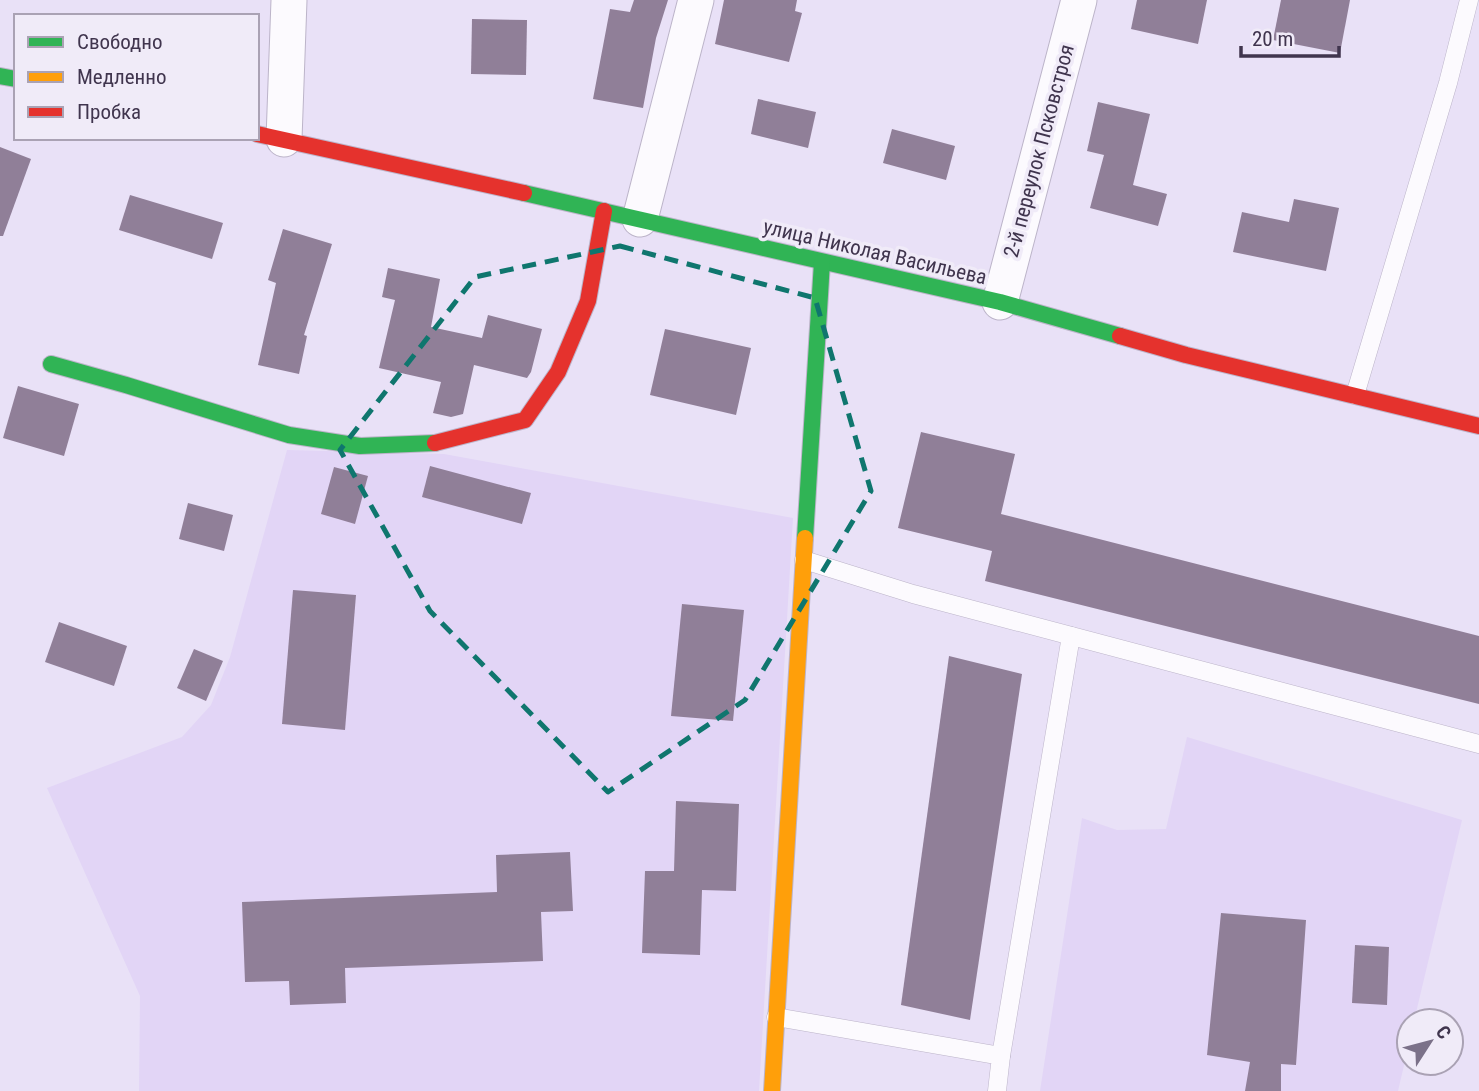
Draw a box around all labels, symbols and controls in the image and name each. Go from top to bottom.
legend [14,14,259,140]
scale bar [1241,14,1339,58]
text: 20 m [1252,27,1293,51]
text: Свободно [77,30,163,54]
street label: 2-й переулок Псковстроя [999,42,1079,260]
text: Медленно [77,65,166,89]
text: Пробка [77,100,141,124]
street label: улица Николая Васильева [761,215,989,289]
north arrow [1395,1007,1465,1077]
text: С [1431,1021,1456,1044]

